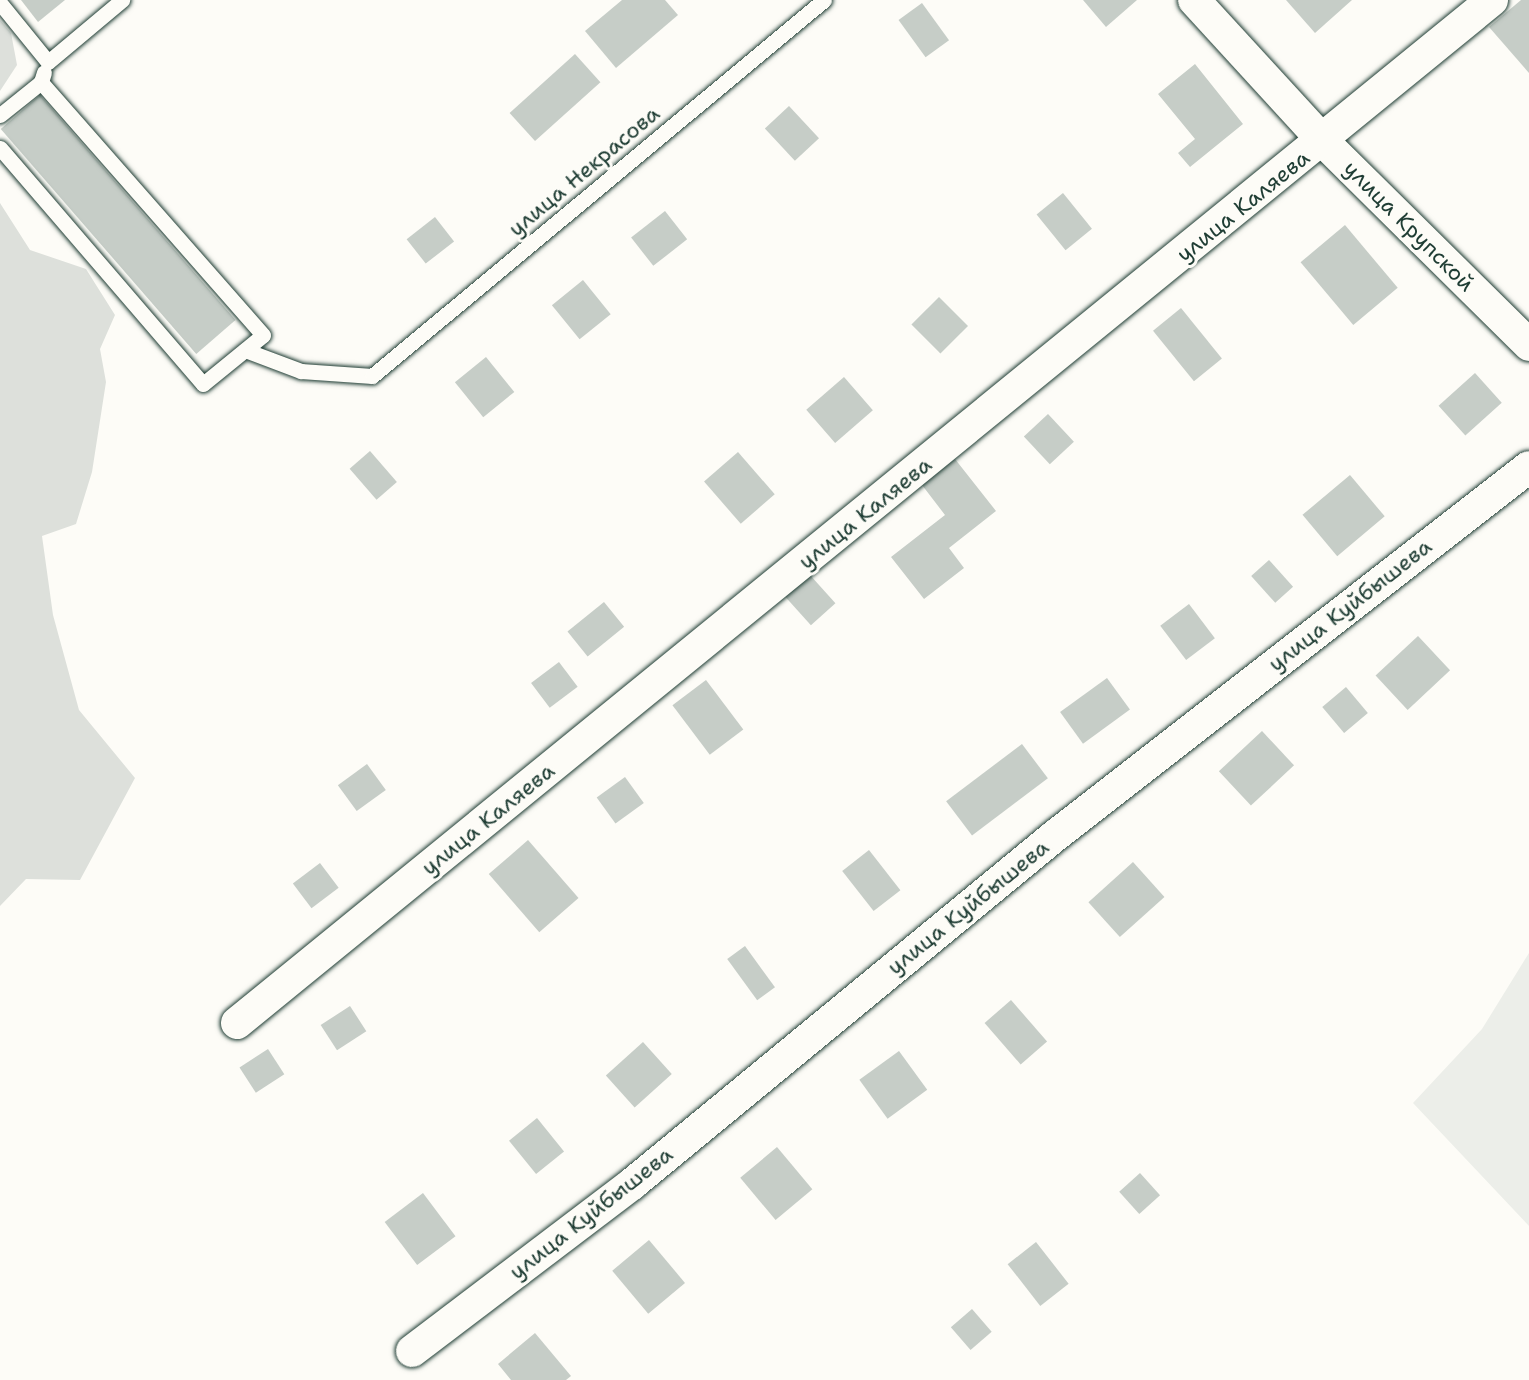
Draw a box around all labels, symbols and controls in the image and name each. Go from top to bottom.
street label: улица Некрасова [503,100,665,242]
street label: улица Каляева [1171,144,1315,268]
street label: улица Крупской [1338,155,1480,297]
street label: улица Каляева [793,451,937,575]
street label: улица Куйбышева [1263,533,1437,677]
street label: улица Каляева [416,757,560,881]
street label: улица Куйбышева [882,834,1054,980]
street label: улица Куйбышева [504,1141,678,1285]

